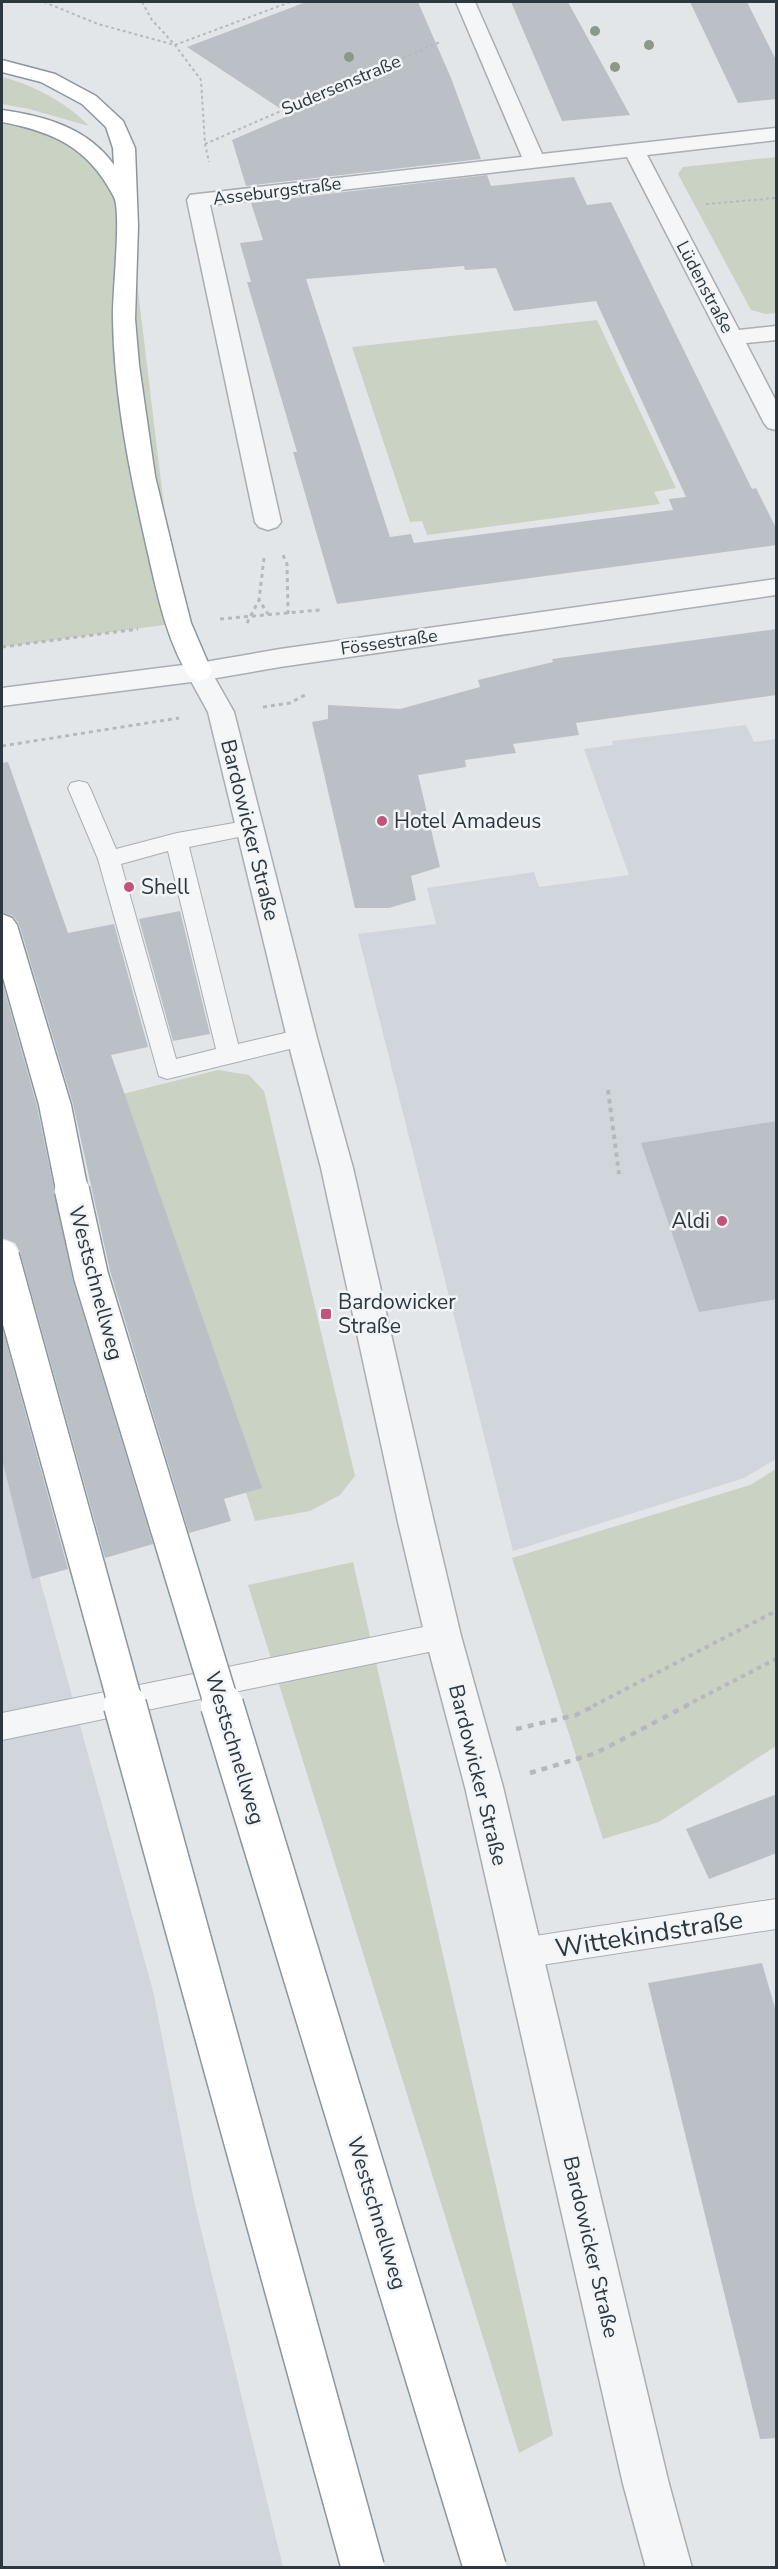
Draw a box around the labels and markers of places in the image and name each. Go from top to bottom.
place label: Hotel Amadeus [394,807,541,835]
marker: Hotel Amadeus [375,814,389,828]
place label: Shell [141,873,190,901]
marker: Shell [122,880,136,894]
place label: Aldi [671,1207,710,1235]
marker: Aldi [715,1214,729,1228]
place label: Bardowicker Straße [338,1288,456,1340]
marker: Bardowicker Straße [319,1307,333,1321]

